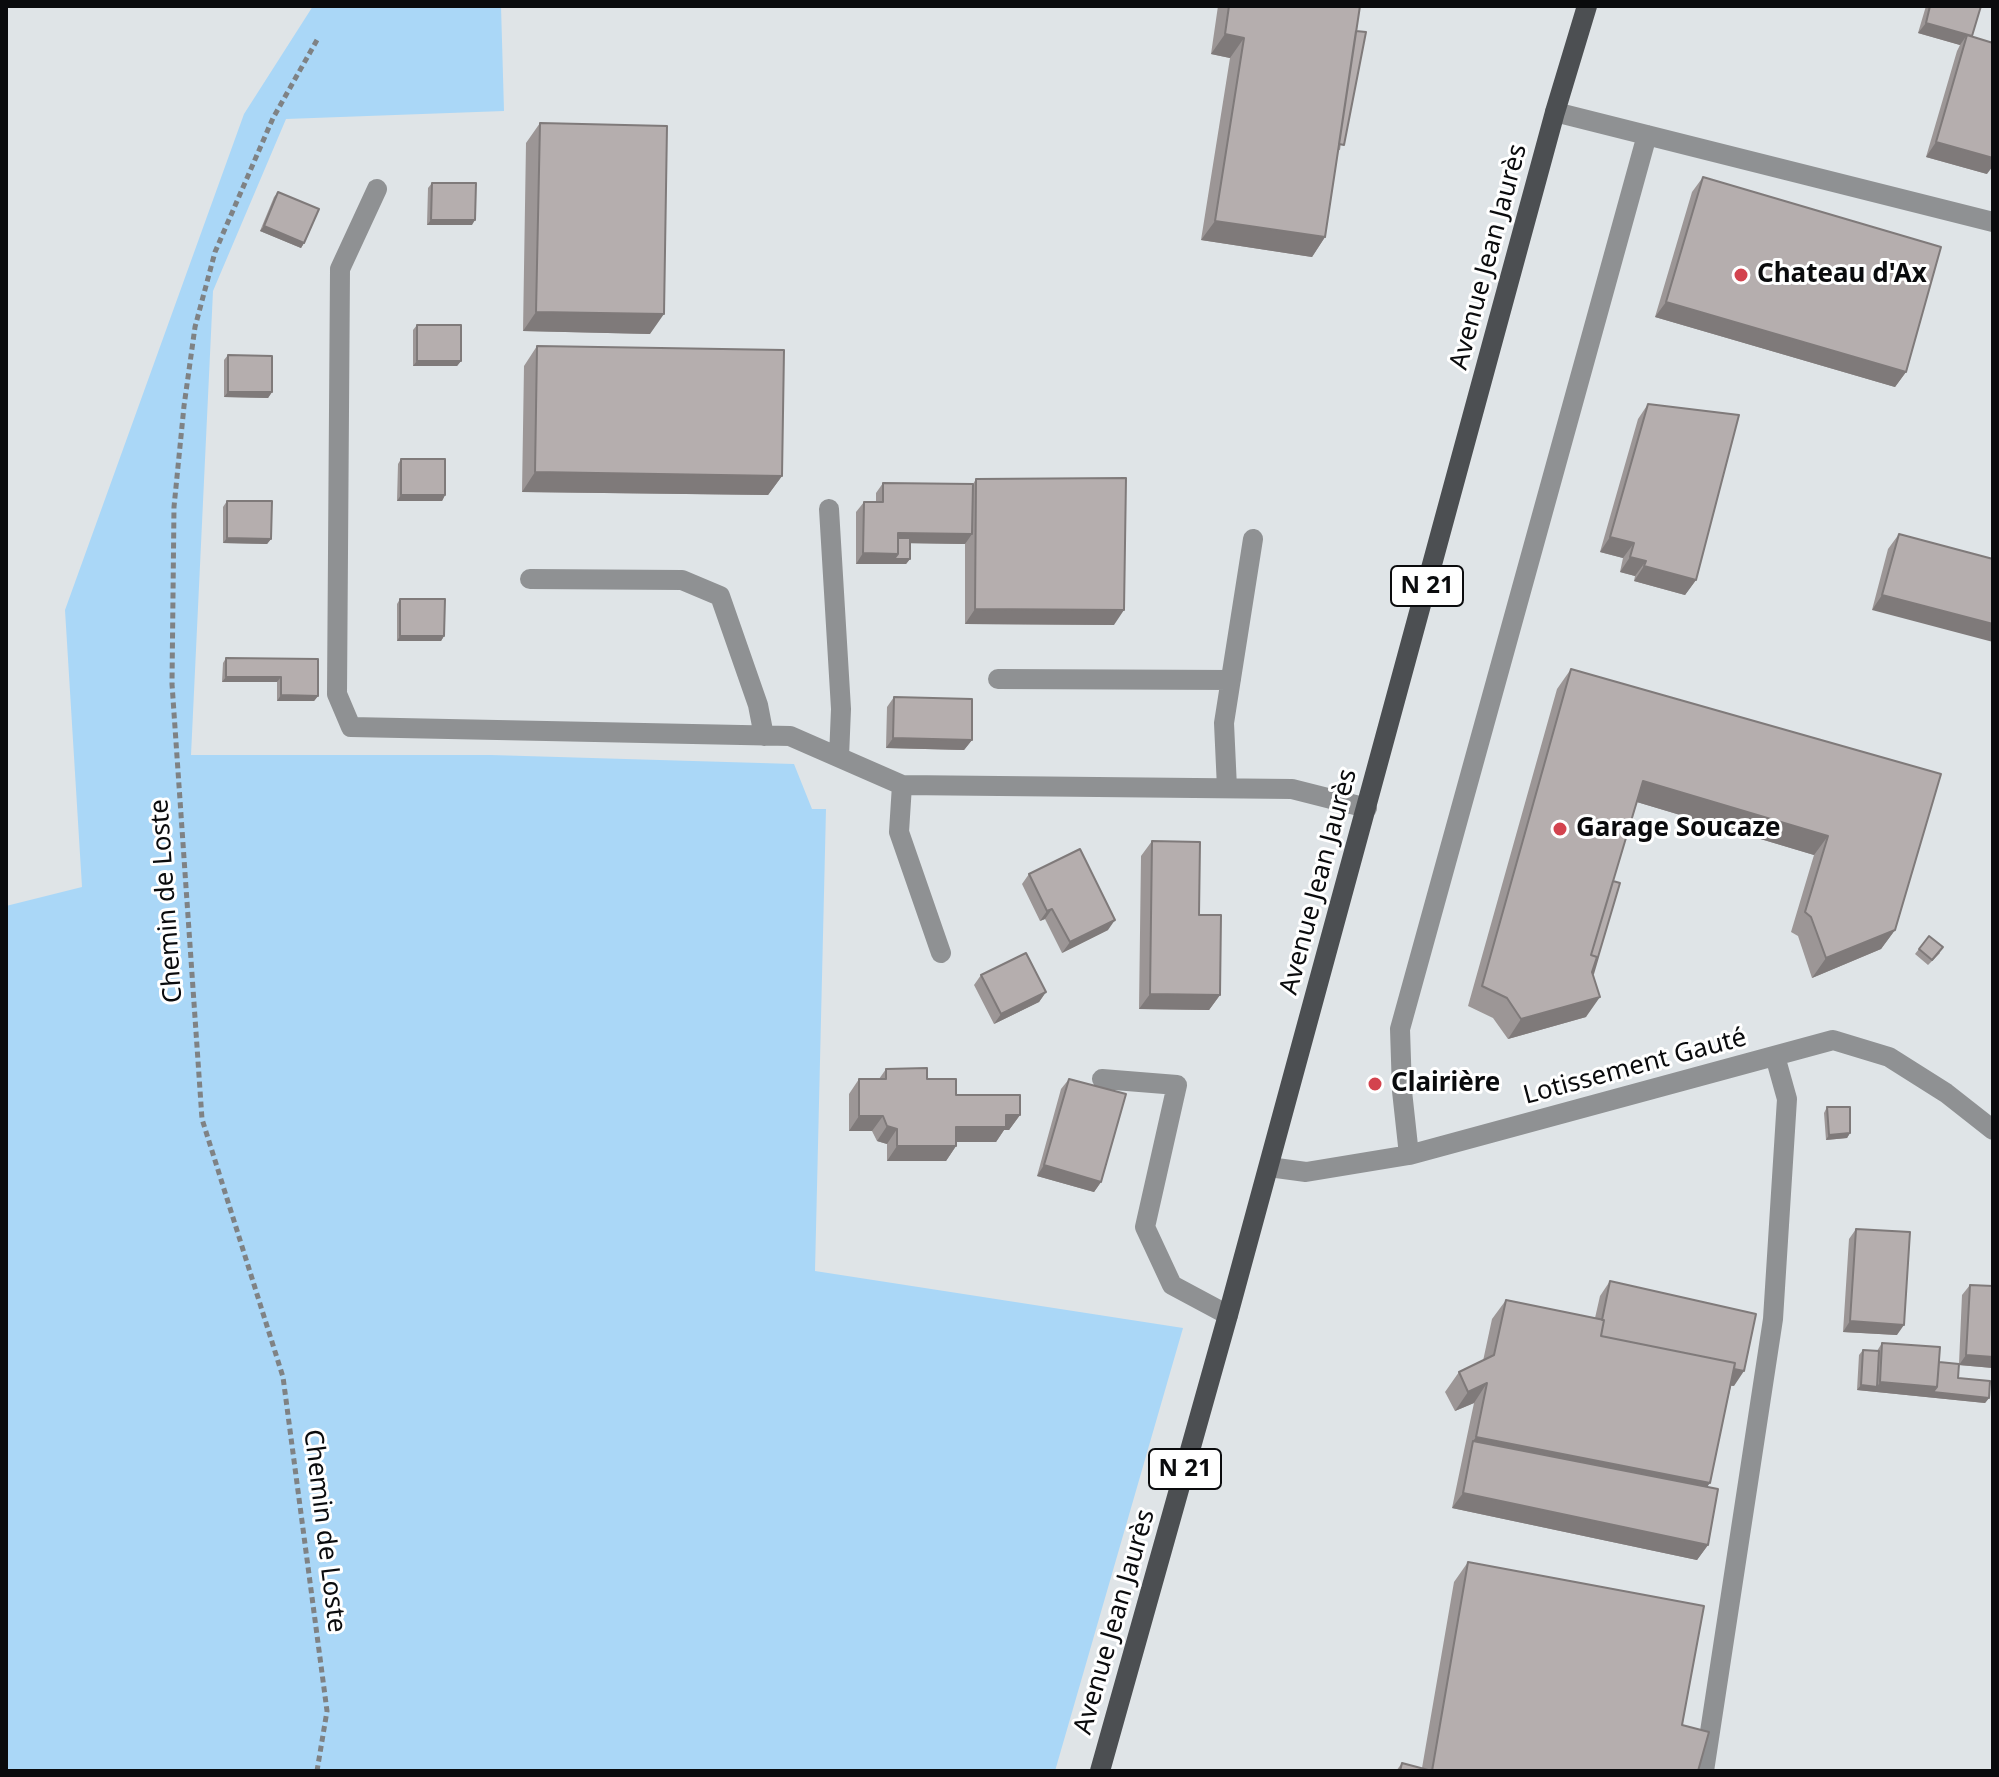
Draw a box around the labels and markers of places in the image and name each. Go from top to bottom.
place label: Chateau d'Ax [1757,259,1927,291]
marker: Chateau d'Ax [1732,266,1750,284]
place label: Garage Soucaze [1576,813,1781,845]
marker: Garage Soucaze [1551,820,1569,838]
place label: Clairière [1391,1068,1500,1100]
marker: Clairière [1366,1075,1384,1093]

